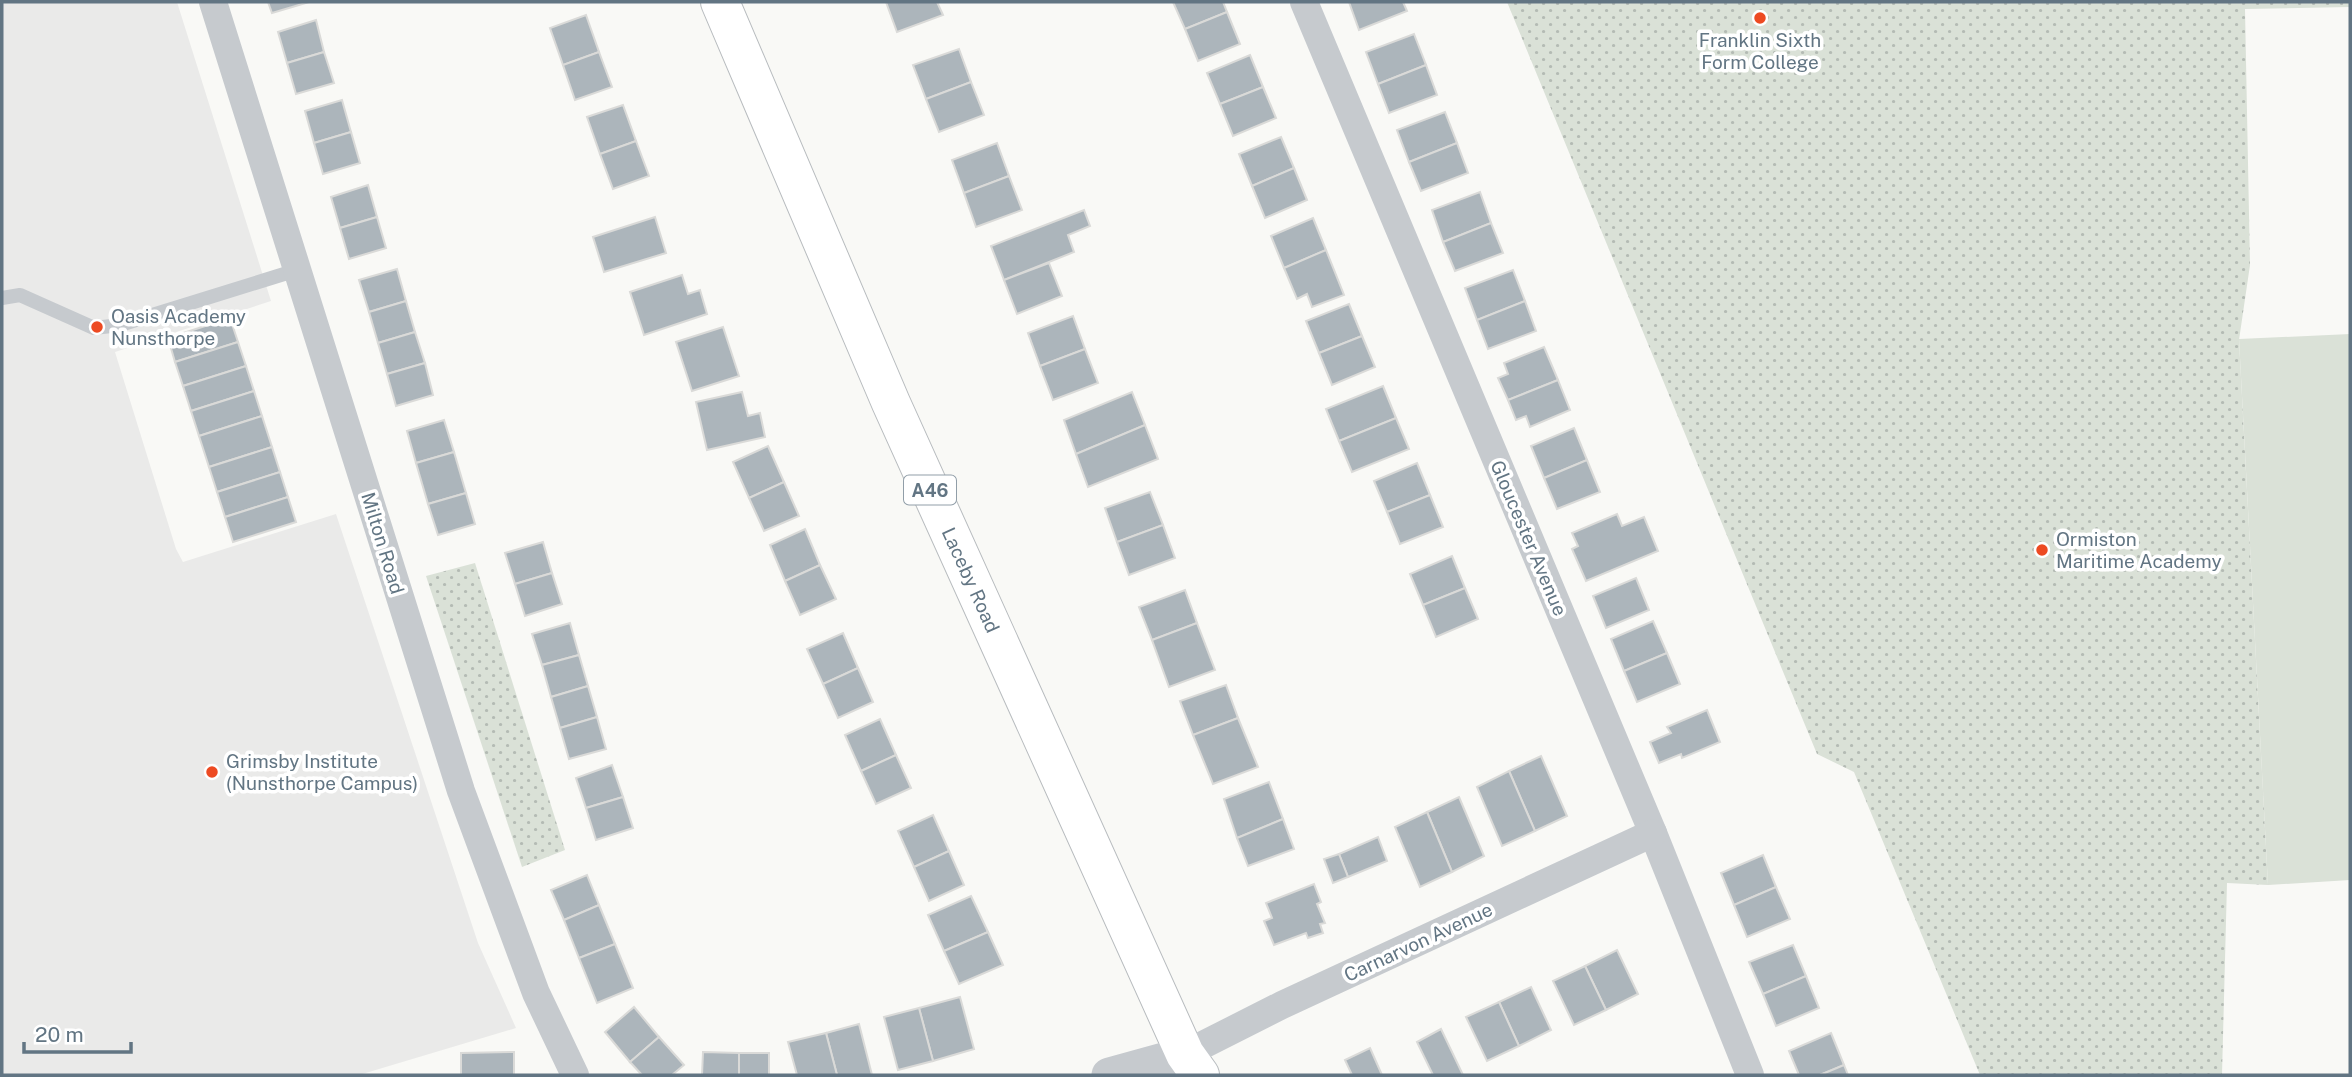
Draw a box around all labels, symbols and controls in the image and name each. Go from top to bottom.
marker: Franklin Sixth Form College [1752,10,1768,26]
place label: Franklin Sixth Form College [1699,29,1821,73]
place label: Oasis Academy Nunsthorpe [111,305,246,349]
marker: Oasis Academy Nunsthorpe [89,319,105,335]
street label: Gloucester Avenue [1486,457,1572,619]
road number: A46 [904,476,956,504]
street label: Milton Road [357,490,409,596]
street label: Laceby Road [938,524,1004,636]
place label: Ormiston Maritime Academy [2056,528,2222,572]
marker: Ormiston Maritime Academy [2034,542,2050,558]
place label: Grimsby Institute (Nunsthorpe Campus) [226,750,418,794]
marker: Grimsby Institute (Nunsthorpe Campus) [204,764,220,780]
street label: Carnarvon Avenue [1340,898,1496,986]
scale bar [24,1010,131,1054]
text: 20 m [35,1022,84,1047]

